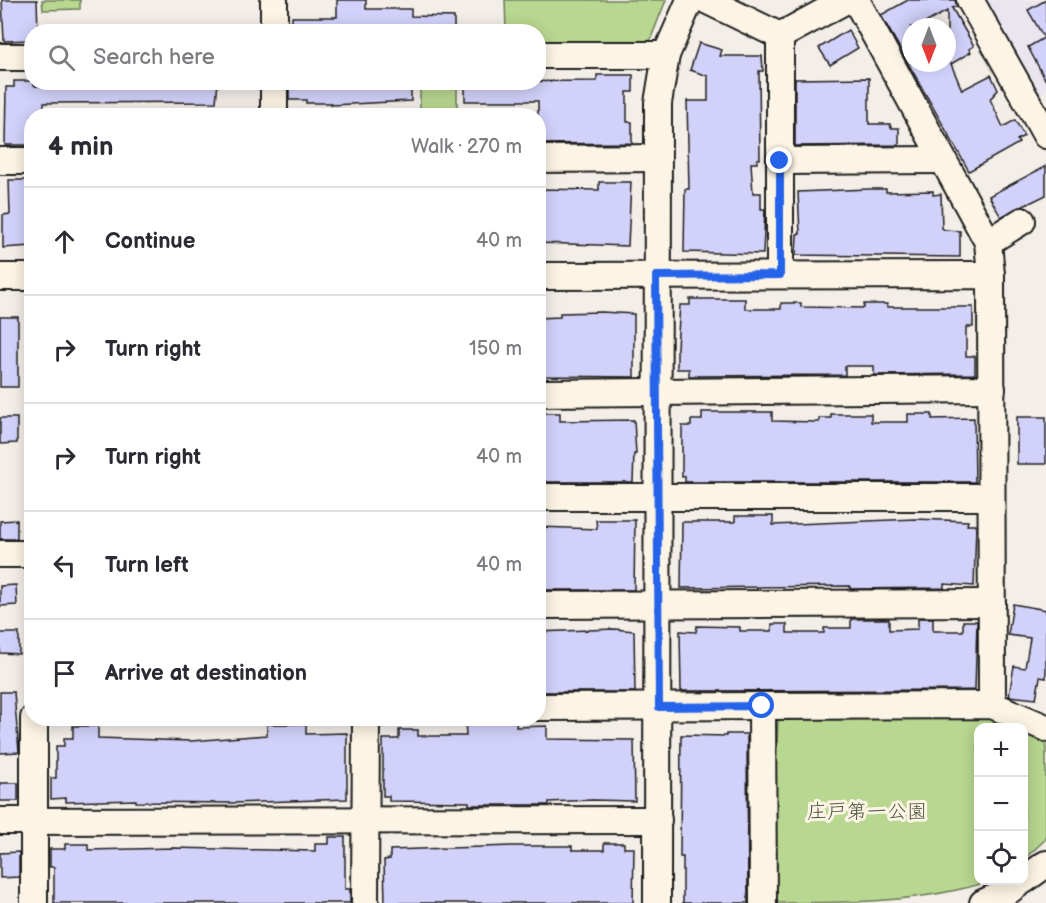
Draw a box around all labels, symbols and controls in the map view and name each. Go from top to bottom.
north arrow [902,18,956,72]
search box [24,24,546,90]
icon: search [45,41,78,74]
text: Search here [93,44,215,71]
text: 4 min [48,132,113,163]
text: Walk · 270 m [411,135,522,159]
route end [766,147,792,173]
icon: ahead [48,225,81,258]
text: Continue [105,228,195,255]
text: 40 m [476,229,522,253]
icon: right [48,333,81,366]
text: Turn right [105,336,201,363]
text: 150 m [469,337,522,361]
icon: right [48,441,81,474]
text: Turn right [105,444,201,471]
text: 40 m [476,445,522,469]
icon: left [48,549,81,582]
text: Turn left [105,552,189,579]
text: 40 m [476,553,522,577]
icon: arrive [48,657,81,690]
text: Arrive at destination [105,660,307,687]
route start [748,692,774,718]
map controls [974,723,1028,885]
button: + [974,723,1028,777]
button: − [974,777,1028,831]
park label: 庄戸第一公園 [807,800,927,824]
button: locate [974,831,1028,885]

